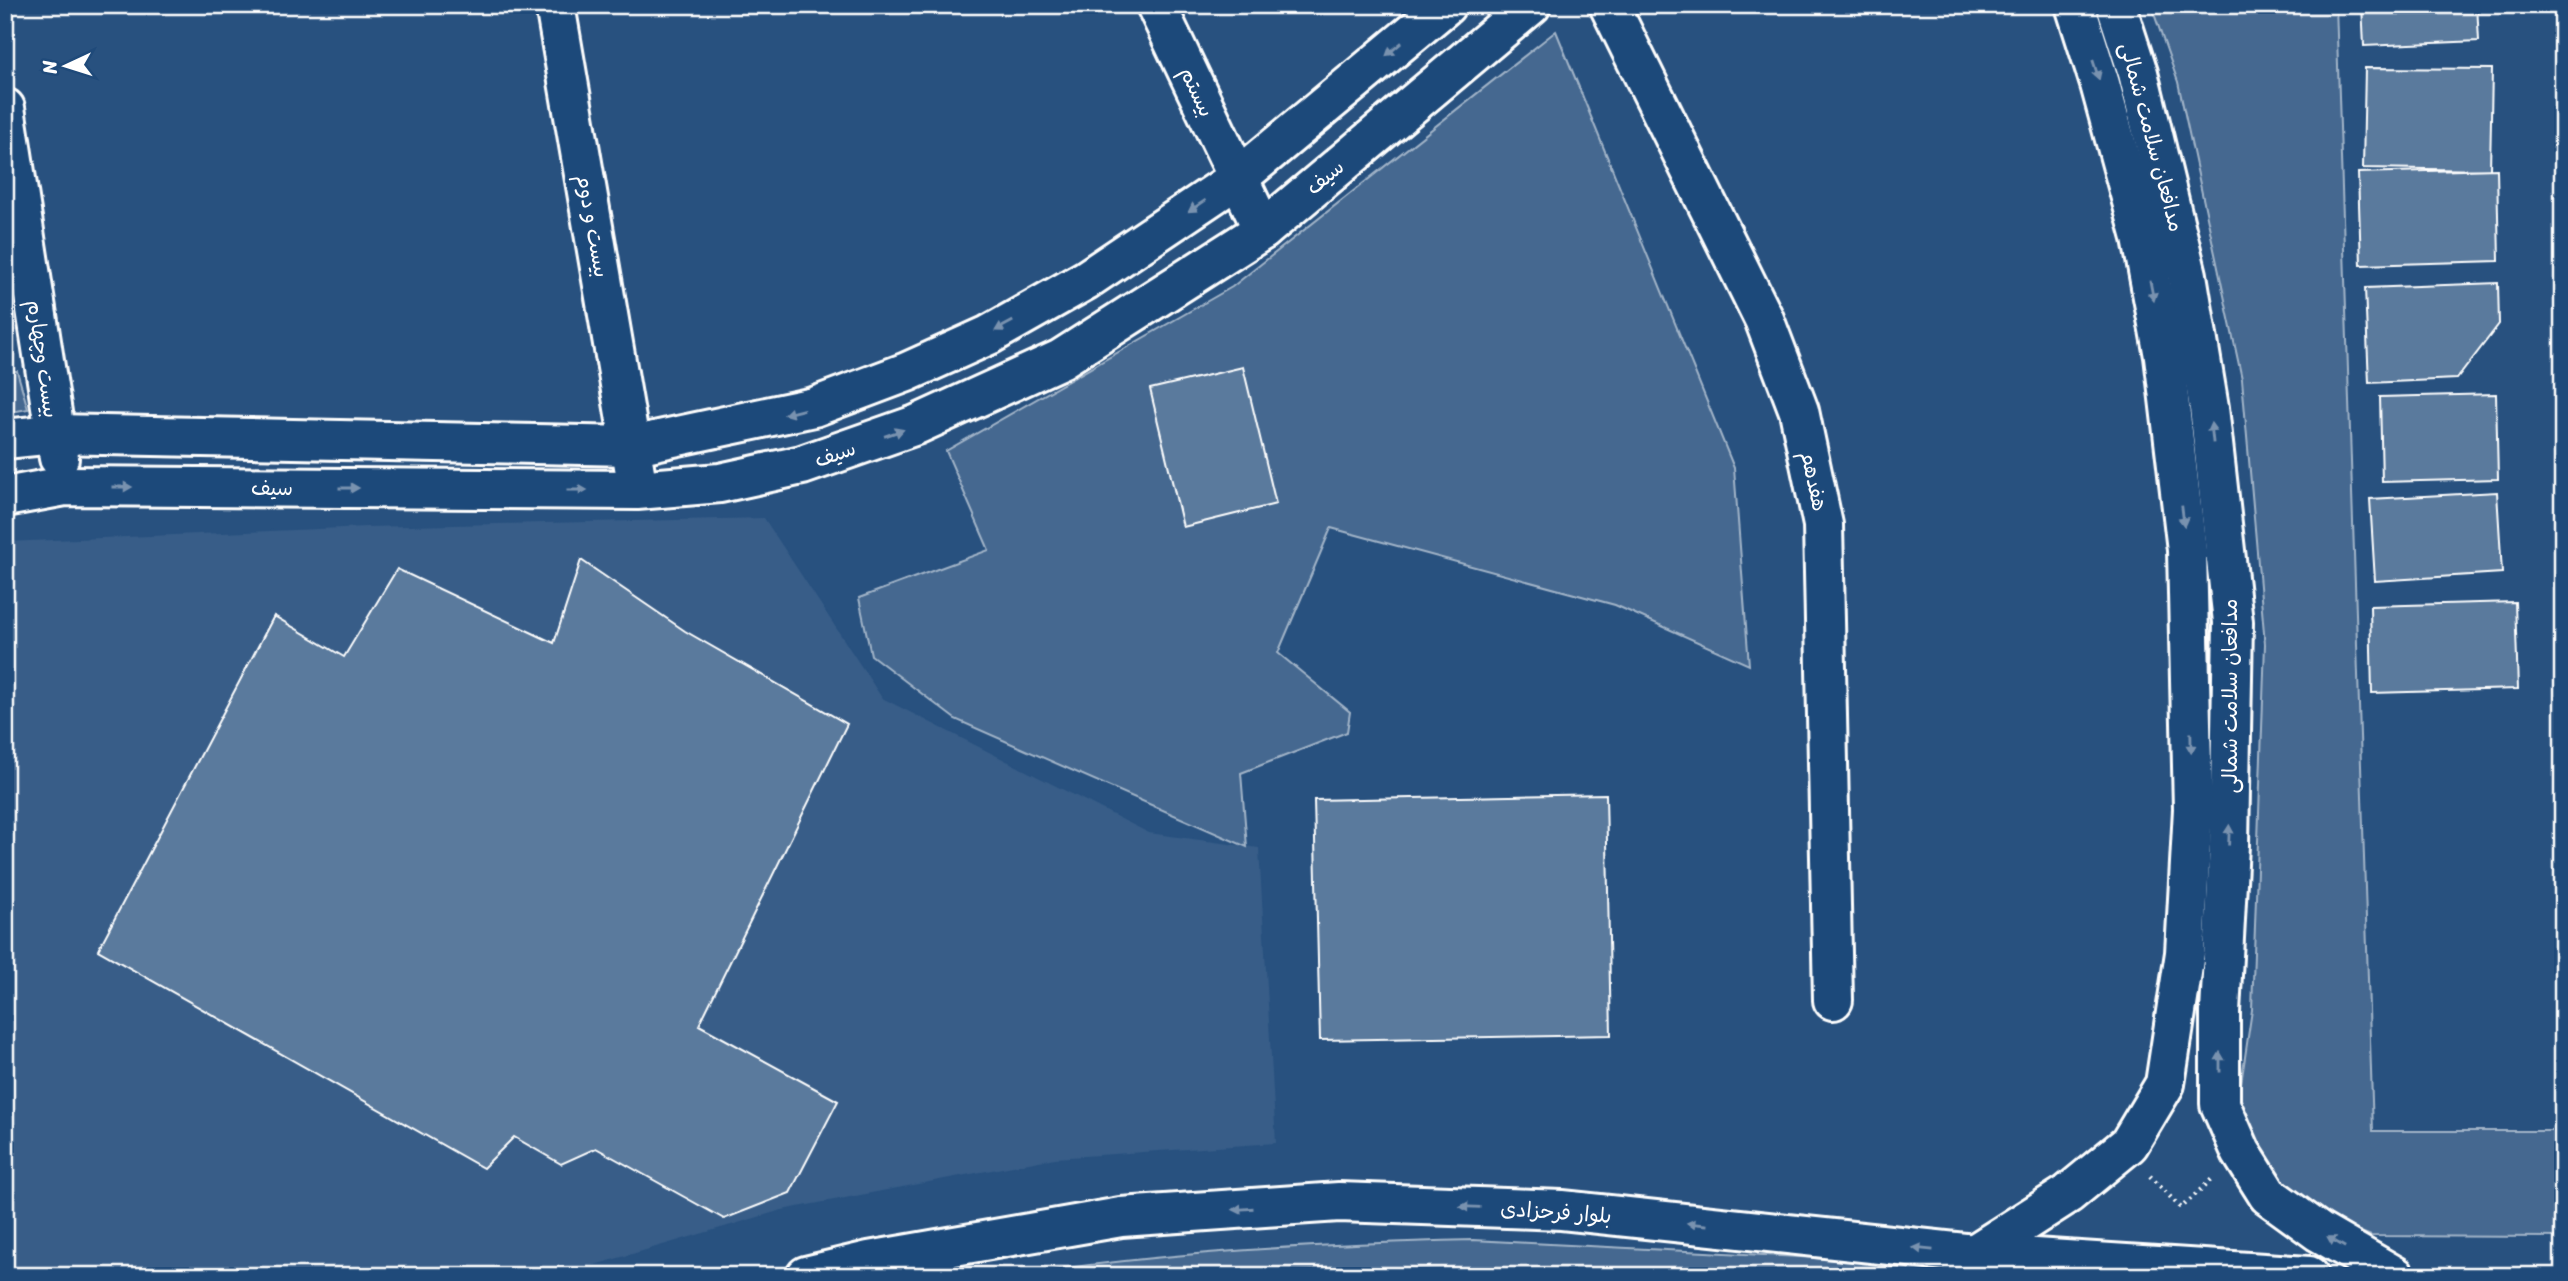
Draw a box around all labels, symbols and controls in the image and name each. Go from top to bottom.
north arrow [32,32,102,102]
street label: مدافعان سلامت شمالی [2108,38,2196,236]
one-way arrow [1385,41,1402,56]
text: N [33,59,67,76]
street label: بیستم [1169,60,1225,124]
one-way arrow [2091,60,2101,81]
street label: سیف [1297,149,1353,205]
street label: بیست و دوم [565,171,621,281]
one-way arrow [1188,199,1206,213]
one-way arrow [2146,280,2157,302]
street label: بیست وچهارم [16,297,70,421]
one-way arrow [994,320,1014,332]
one-way arrow [783,407,805,418]
one-way arrow [2207,421,2218,443]
one-way arrow [884,427,905,438]
street label: سیف [809,429,861,479]
street label: هفدهم [1789,447,1839,515]
street label: سیف [251,469,293,507]
one-way arrow [111,481,133,493]
one-way arrow [338,482,360,494]
one-way arrow [566,484,588,495]
one-way arrow [2177,505,2188,527]
street label: مدافعان سلامت شمالی [2211,598,2249,794]
one-way arrow [2185,732,2197,754]
one-way arrow [2224,823,2235,845]
one-way arrow [2214,1051,2226,1073]
street label: بلوار فرحزادی [1499,1189,1613,1235]
one-way arrow [1459,1201,1481,1212]
one-way arrow [1232,1204,1254,1215]
one-way arrow [1686,1219,1708,1230]
one-way arrow [2326,1236,2345,1248]
one-way arrow [1912,1243,1934,1254]

